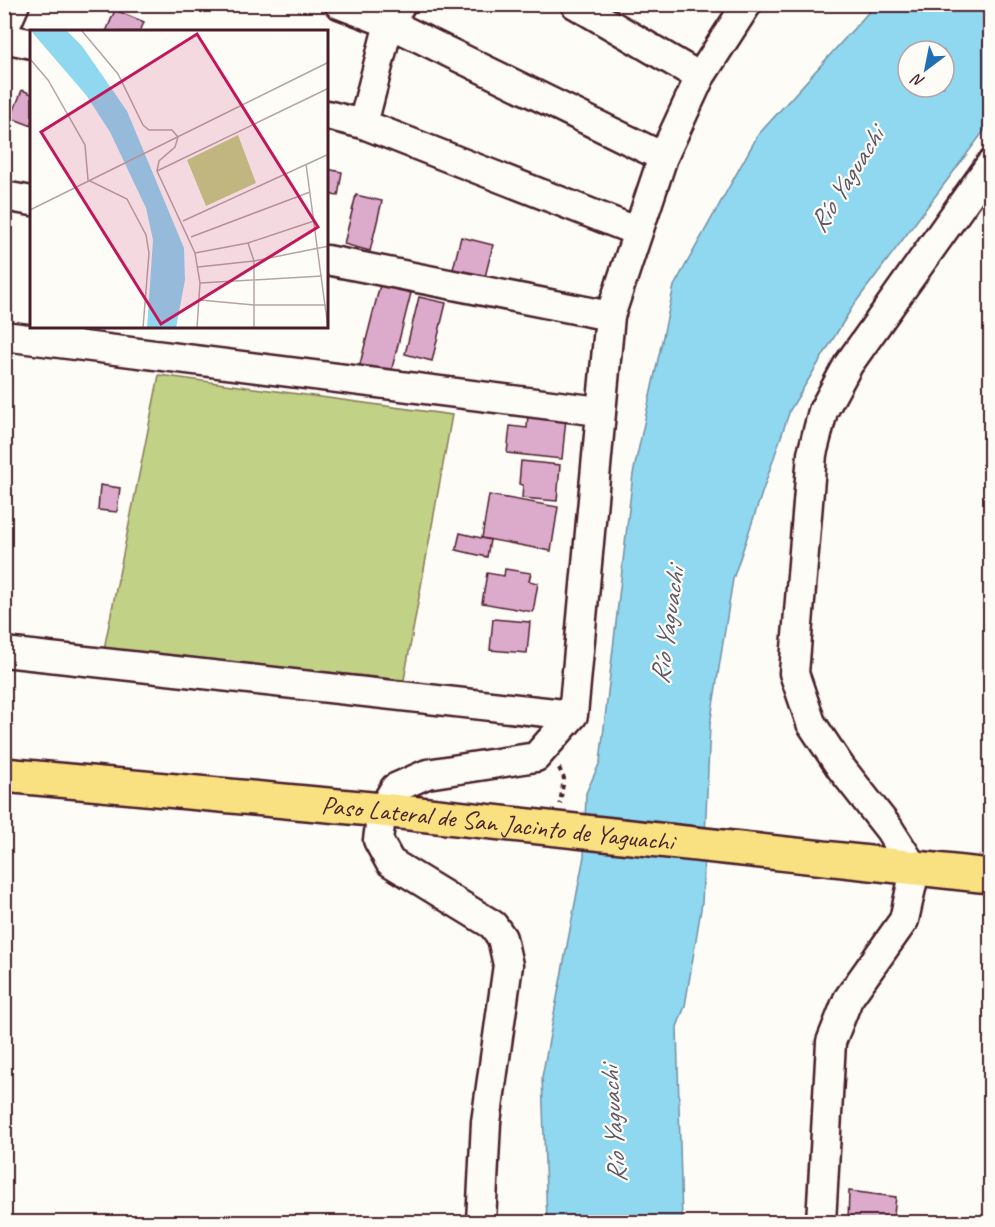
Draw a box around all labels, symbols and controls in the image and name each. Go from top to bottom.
inset map [30,30,328,328]
north arrow [896,39,956,99]
text: N [906,68,928,92]
water label: Río Yaguachi [801,117,894,238]
water label: Río Yaguachi [642,560,693,686]
street label: Paso Lateral de San Jacinto de Yaguachi [320,788,679,858]
water label: Río Yaguachi [592,1060,634,1184]

